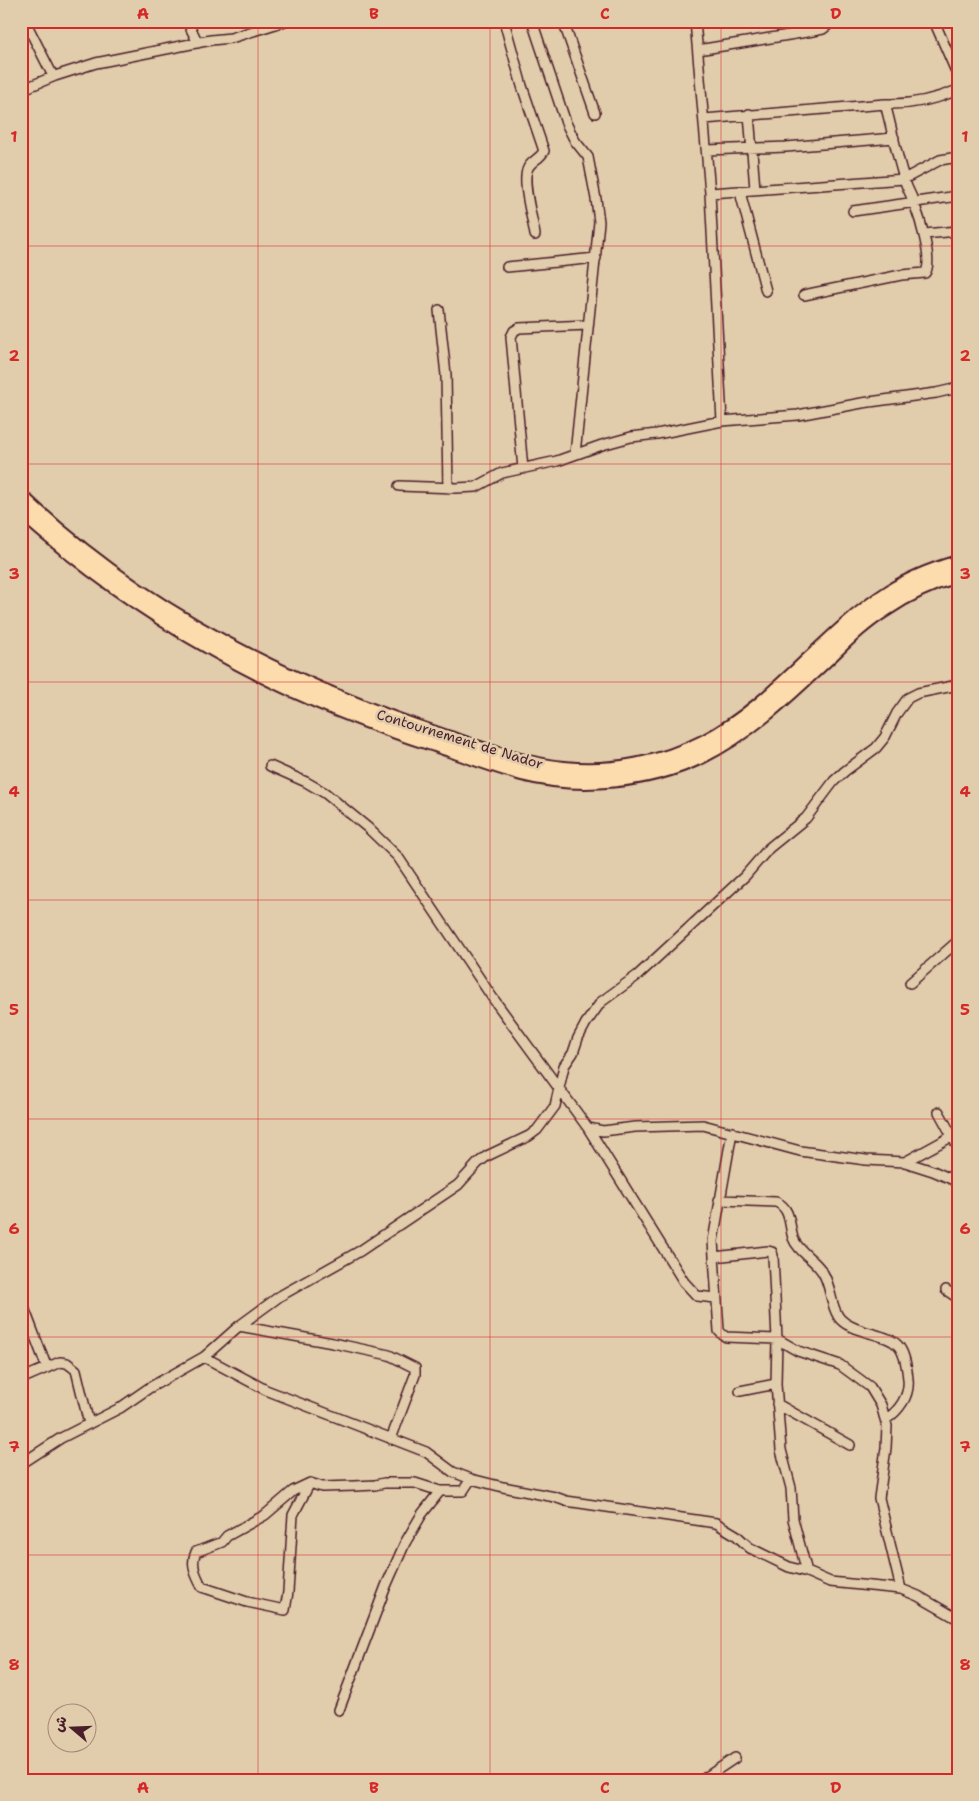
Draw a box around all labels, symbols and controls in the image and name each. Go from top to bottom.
text: A [137,3,149,24]
text: B [369,3,379,24]
text: C [600,3,610,24]
text: D [830,3,842,24]
text: 1 [10,126,18,147]
text: 1 [961,126,969,147]
text: 2 [8,345,20,366]
text: 2 [959,345,971,366]
text: 3 [8,563,20,584]
text: 3 [959,563,971,584]
street label: Contournement de Nador [375,705,546,773]
text: 4 [8,781,20,802]
text: 4 [959,781,971,802]
text: 5 [9,999,19,1020]
text: 5 [960,999,970,1020]
text: 6 [8,1218,20,1239]
text: 6 [959,1218,971,1239]
text: 7 [8,1436,20,1457]
text: 7 [959,1436,971,1457]
text: 8 [8,1654,20,1675]
text: 8 [959,1654,971,1675]
north arrow [48,1704,98,1754]
text: ش [49,1714,71,1734]
text: A [137,1777,149,1798]
text: B [369,1777,379,1798]
text: C [600,1777,610,1798]
text: D [830,1777,842,1798]

